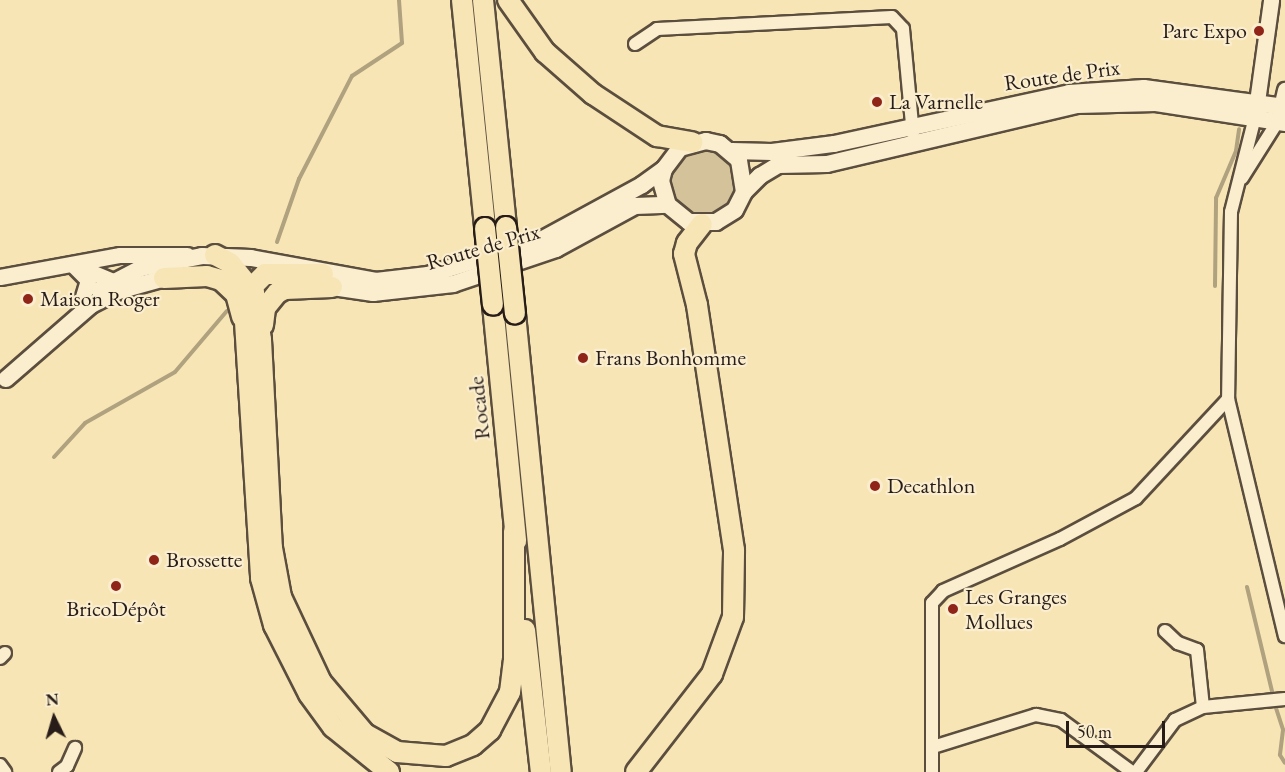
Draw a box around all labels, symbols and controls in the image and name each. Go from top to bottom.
place label: Parc Expo [1162,18,1247,44]
marker: Parc Expo [1252,24,1266,38]
street label: Route de Prix [1002,54,1122,96]
place label: La Varnelle [889,89,983,115]
marker: La Varnelle [870,95,884,109]
street label: Route de Prix [423,218,543,276]
place label: Maison Roger [40,286,160,312]
marker: Maison Roger [21,292,35,306]
place label: Frans Bonhomme [595,345,746,371]
marker: Frans Bonhomme [576,351,590,365]
street label: Rocade [463,375,495,441]
place label: Decathlon [887,473,975,499]
marker: Decathlon [868,479,882,493]
place label: Brossette [166,547,242,573]
marker: Brossette [147,553,161,567]
marker: BricoDépôt [109,579,123,593]
place label: Les Granges Mollues [965,583,1067,634]
place label: BricoDépôt [66,596,166,622]
marker: Les Granges Mollues [946,602,960,616]
north arrow [24,688,84,748]
text: N [45,689,60,711]
scale bar [1069,709,1168,747]
text: 50 m [1077,720,1112,743]

